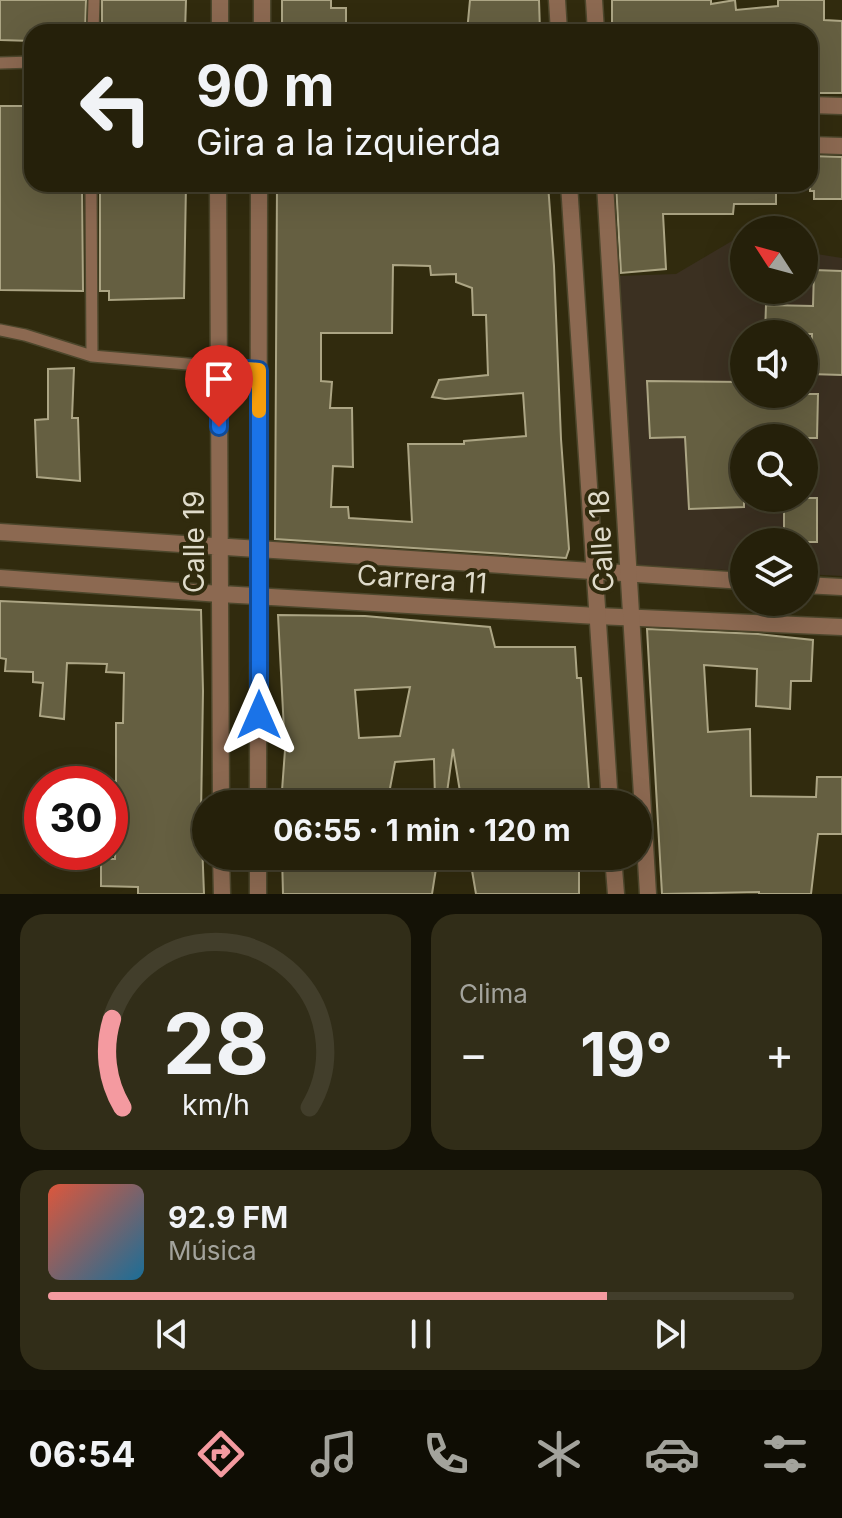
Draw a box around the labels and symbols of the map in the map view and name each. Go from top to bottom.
north arrow [730,216,818,304]
pin [185,345,253,427]
street label: Calle 18 [581,489,621,593]
street label: Calle 19 [177,491,211,593]
street label: Carrera 11 [356,557,488,601]
position arrow [217,673,301,757]
speed limit sign: 30 [24,766,128,870]

